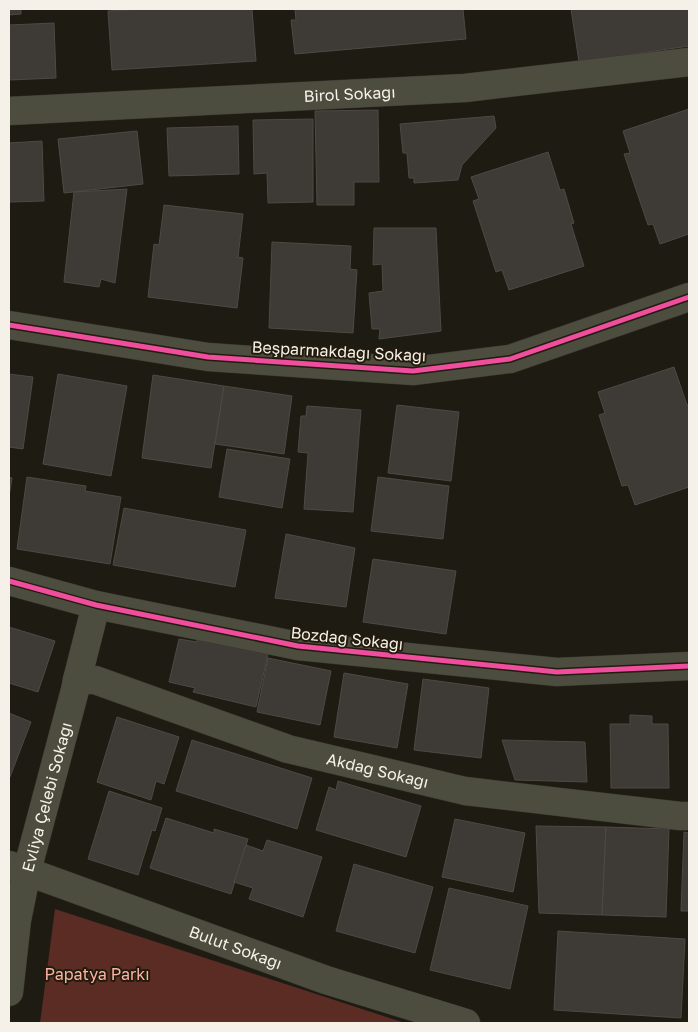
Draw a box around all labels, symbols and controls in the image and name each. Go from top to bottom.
street label: Birol Sokağı [303,82,396,106]
street label: Beşparmakdağı Sokağı [251,336,427,366]
street label: Bozdağ Sokağı [290,622,404,654]
street label: Evliya Çelebi Sokağı [17,720,76,874]
street label: Akdağ Sokağı [325,748,431,792]
street label: Bulut Sokağı [186,921,285,973]
park label: Papatya Parkı [44,964,150,984]

